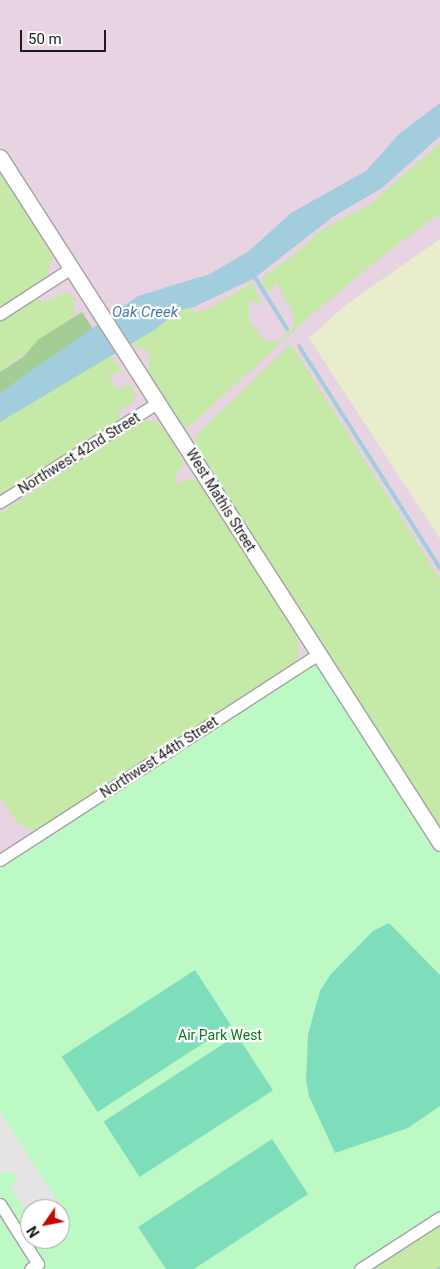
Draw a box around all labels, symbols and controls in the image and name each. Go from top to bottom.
scale bar [22,20,109,52]
text: 50 m [28,30,62,48]
water label: Oak Creek [112,304,178,322]
street label: Northwest 42nd Street [15,409,143,497]
street label: West Mathis Street [183,445,259,555]
street label: Northwest 44th Street [97,713,221,801]
park label: Air Park West [178,1027,262,1043]
north arrow [20,1199,70,1249]
text: N [24,1223,43,1240]

